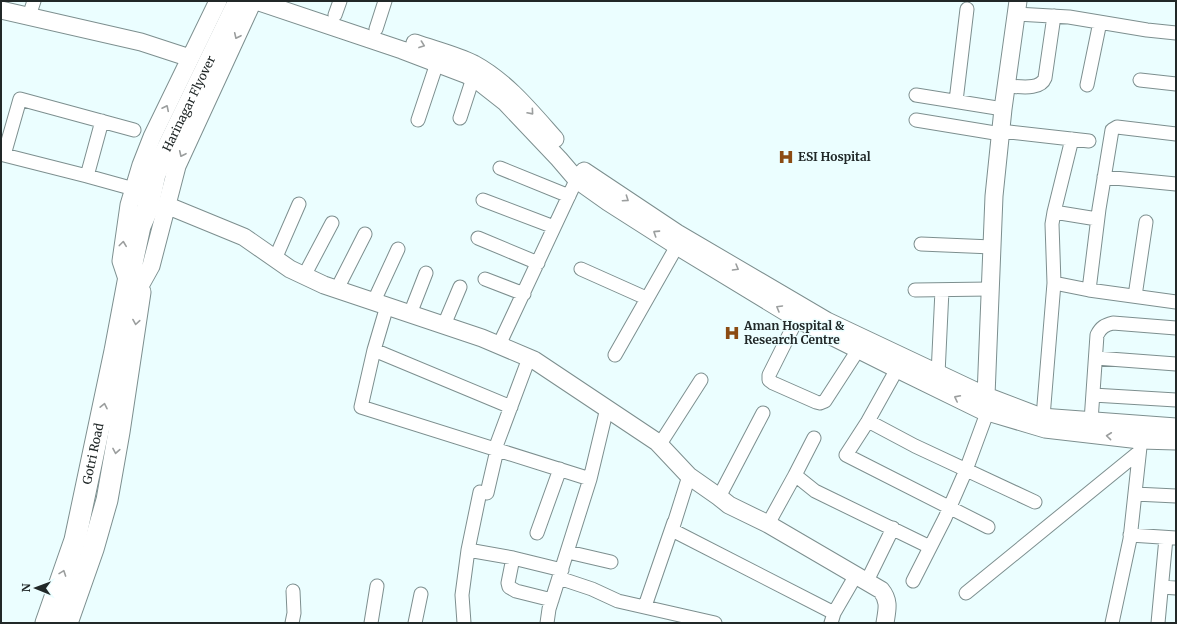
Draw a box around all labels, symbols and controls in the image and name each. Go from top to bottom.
one-way arrow [234,32,242,40]
one-way arrow [418,40,425,49]
street label: Harinagar Flyover [159,53,219,154]
one-way arrow [161,104,169,112]
one-way arrow [527,107,534,114]
hospital icon: ESI Hospital [777,148,795,166]
place label: ESI Hospital [798,149,871,164]
one-way arrow [179,150,187,158]
one-way arrow [622,194,629,202]
one-way arrow [653,230,660,238]
one-way arrow [118,241,127,247]
one-way arrow [732,263,739,270]
one-way arrow [776,306,783,313]
place label: Aman Hospital & Research Centre [743,318,844,347]
one-way arrow [132,319,140,325]
hospital icon: Aman Hospital & Research Centre [723,324,741,342]
one-way arrow [954,395,961,403]
one-way arrow [99,403,107,409]
street label: Gotri Road [79,422,107,486]
one-way arrow [1106,432,1112,441]
one-way arrow [112,448,121,454]
north arrow [16,568,56,608]
one-way arrow [59,569,67,576]
text: N [19,583,33,592]

